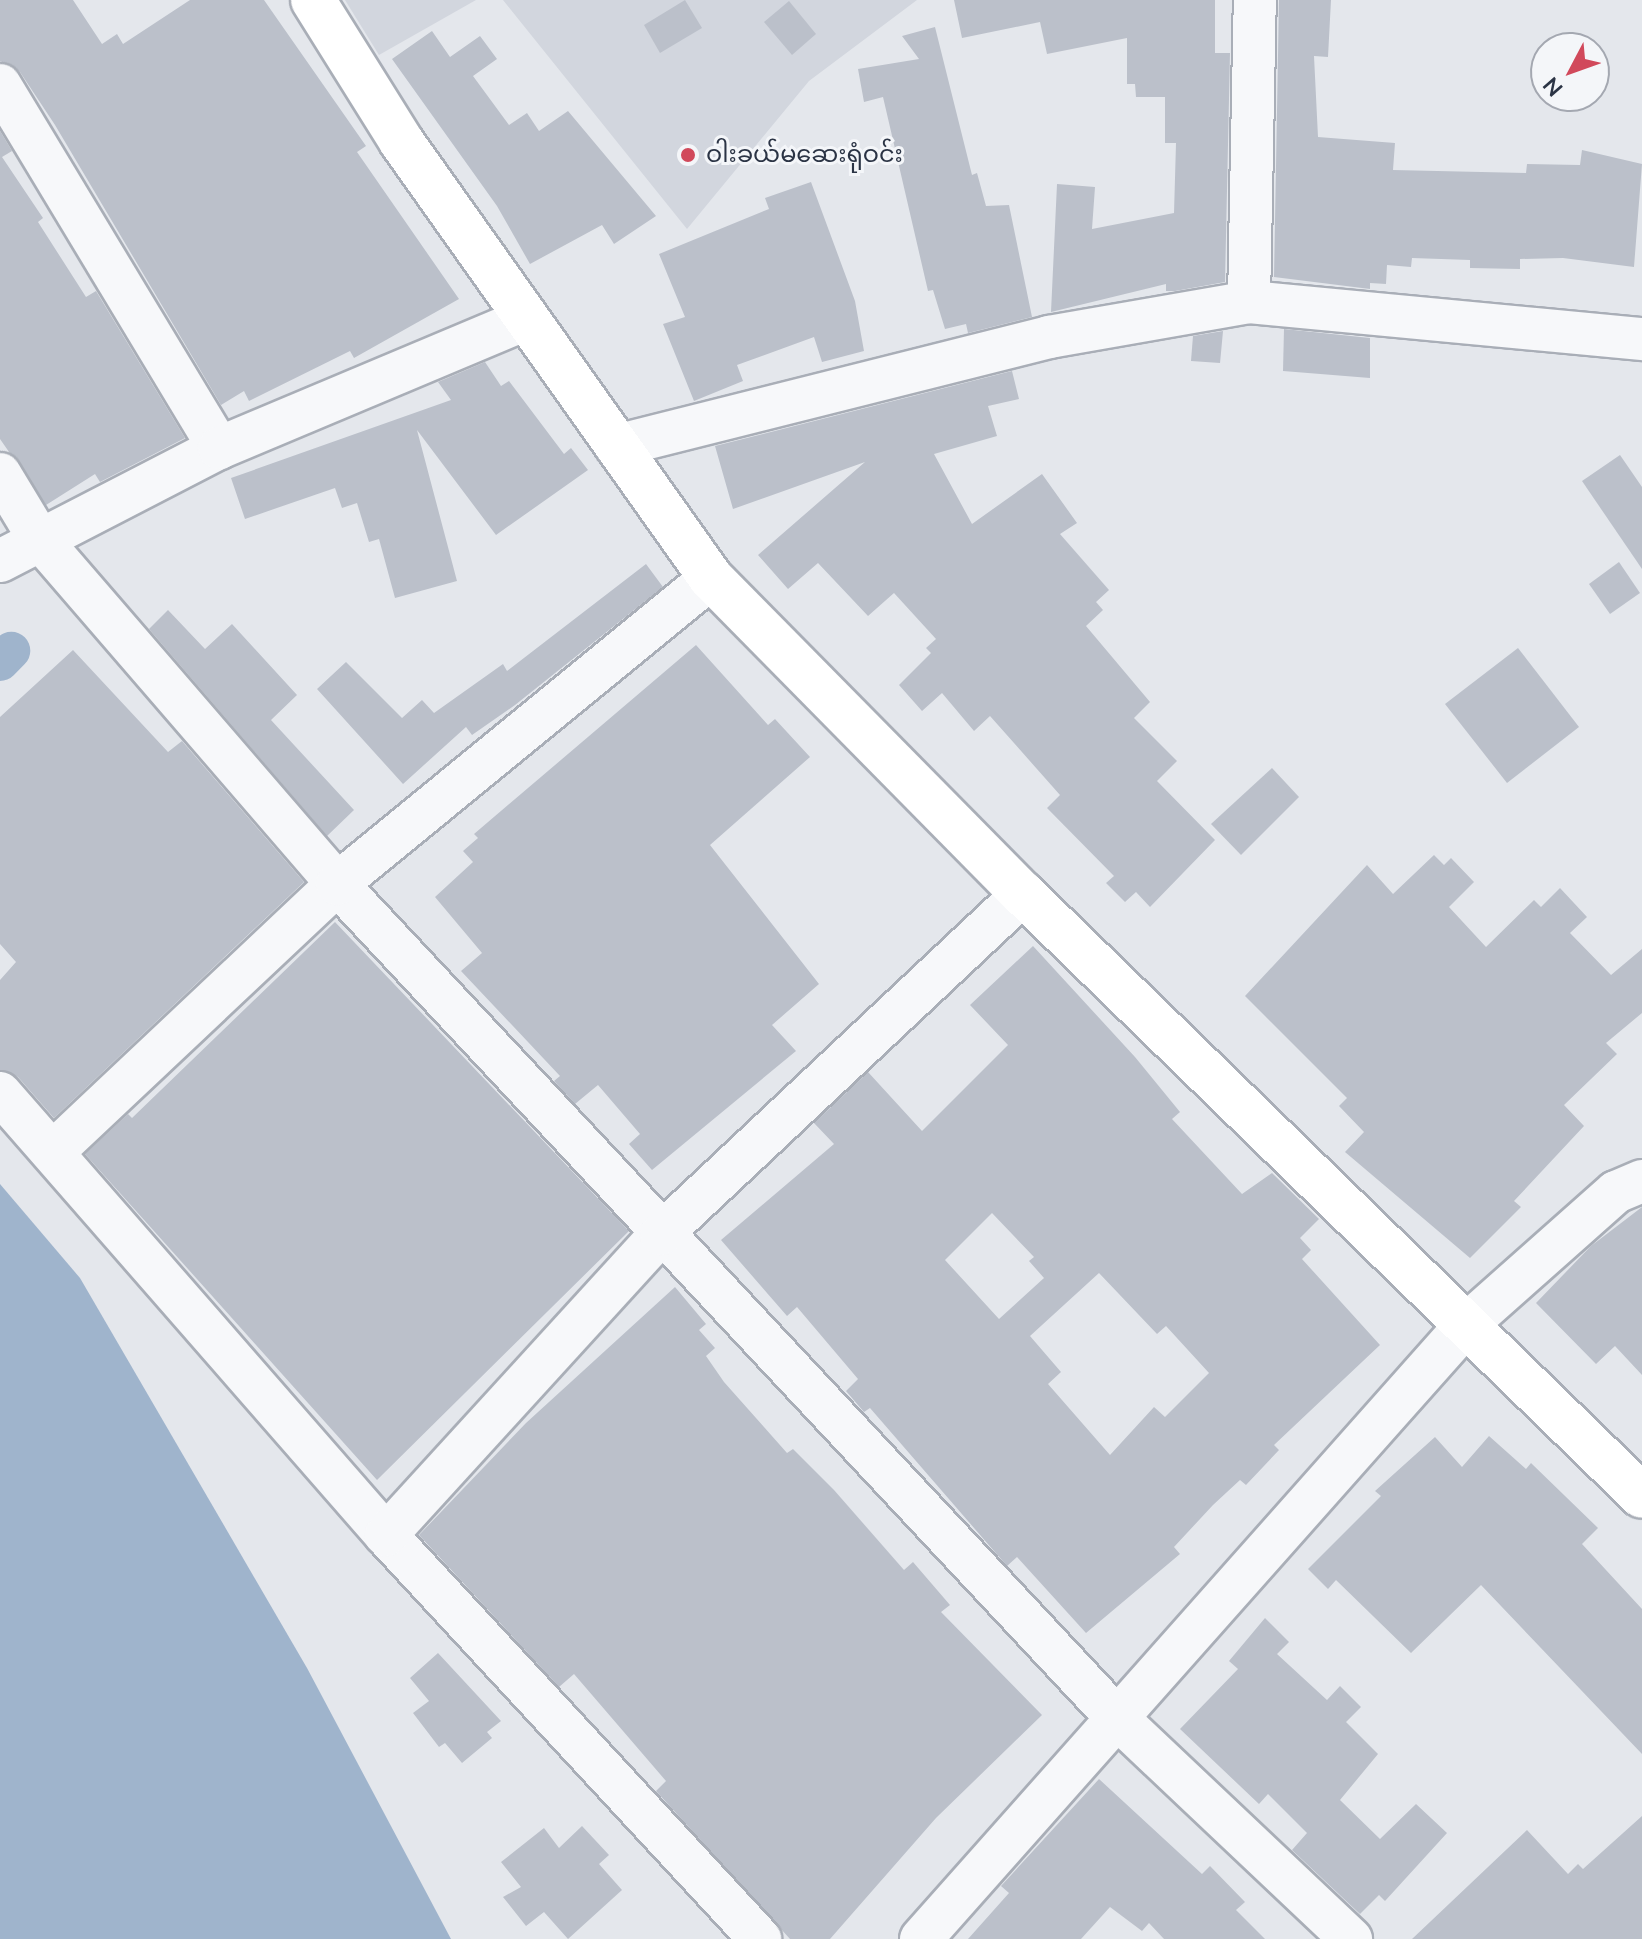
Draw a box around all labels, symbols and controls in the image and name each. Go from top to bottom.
north arrow [1530,32,1610,112]
text: N [1537,70,1570,102]
place label: ဝါးခယ်မဆေးရုံဝင်း [706,141,903,169]
marker: ဝါးခယ်မဆေးရုံဝင်း [677,144,699,166]

